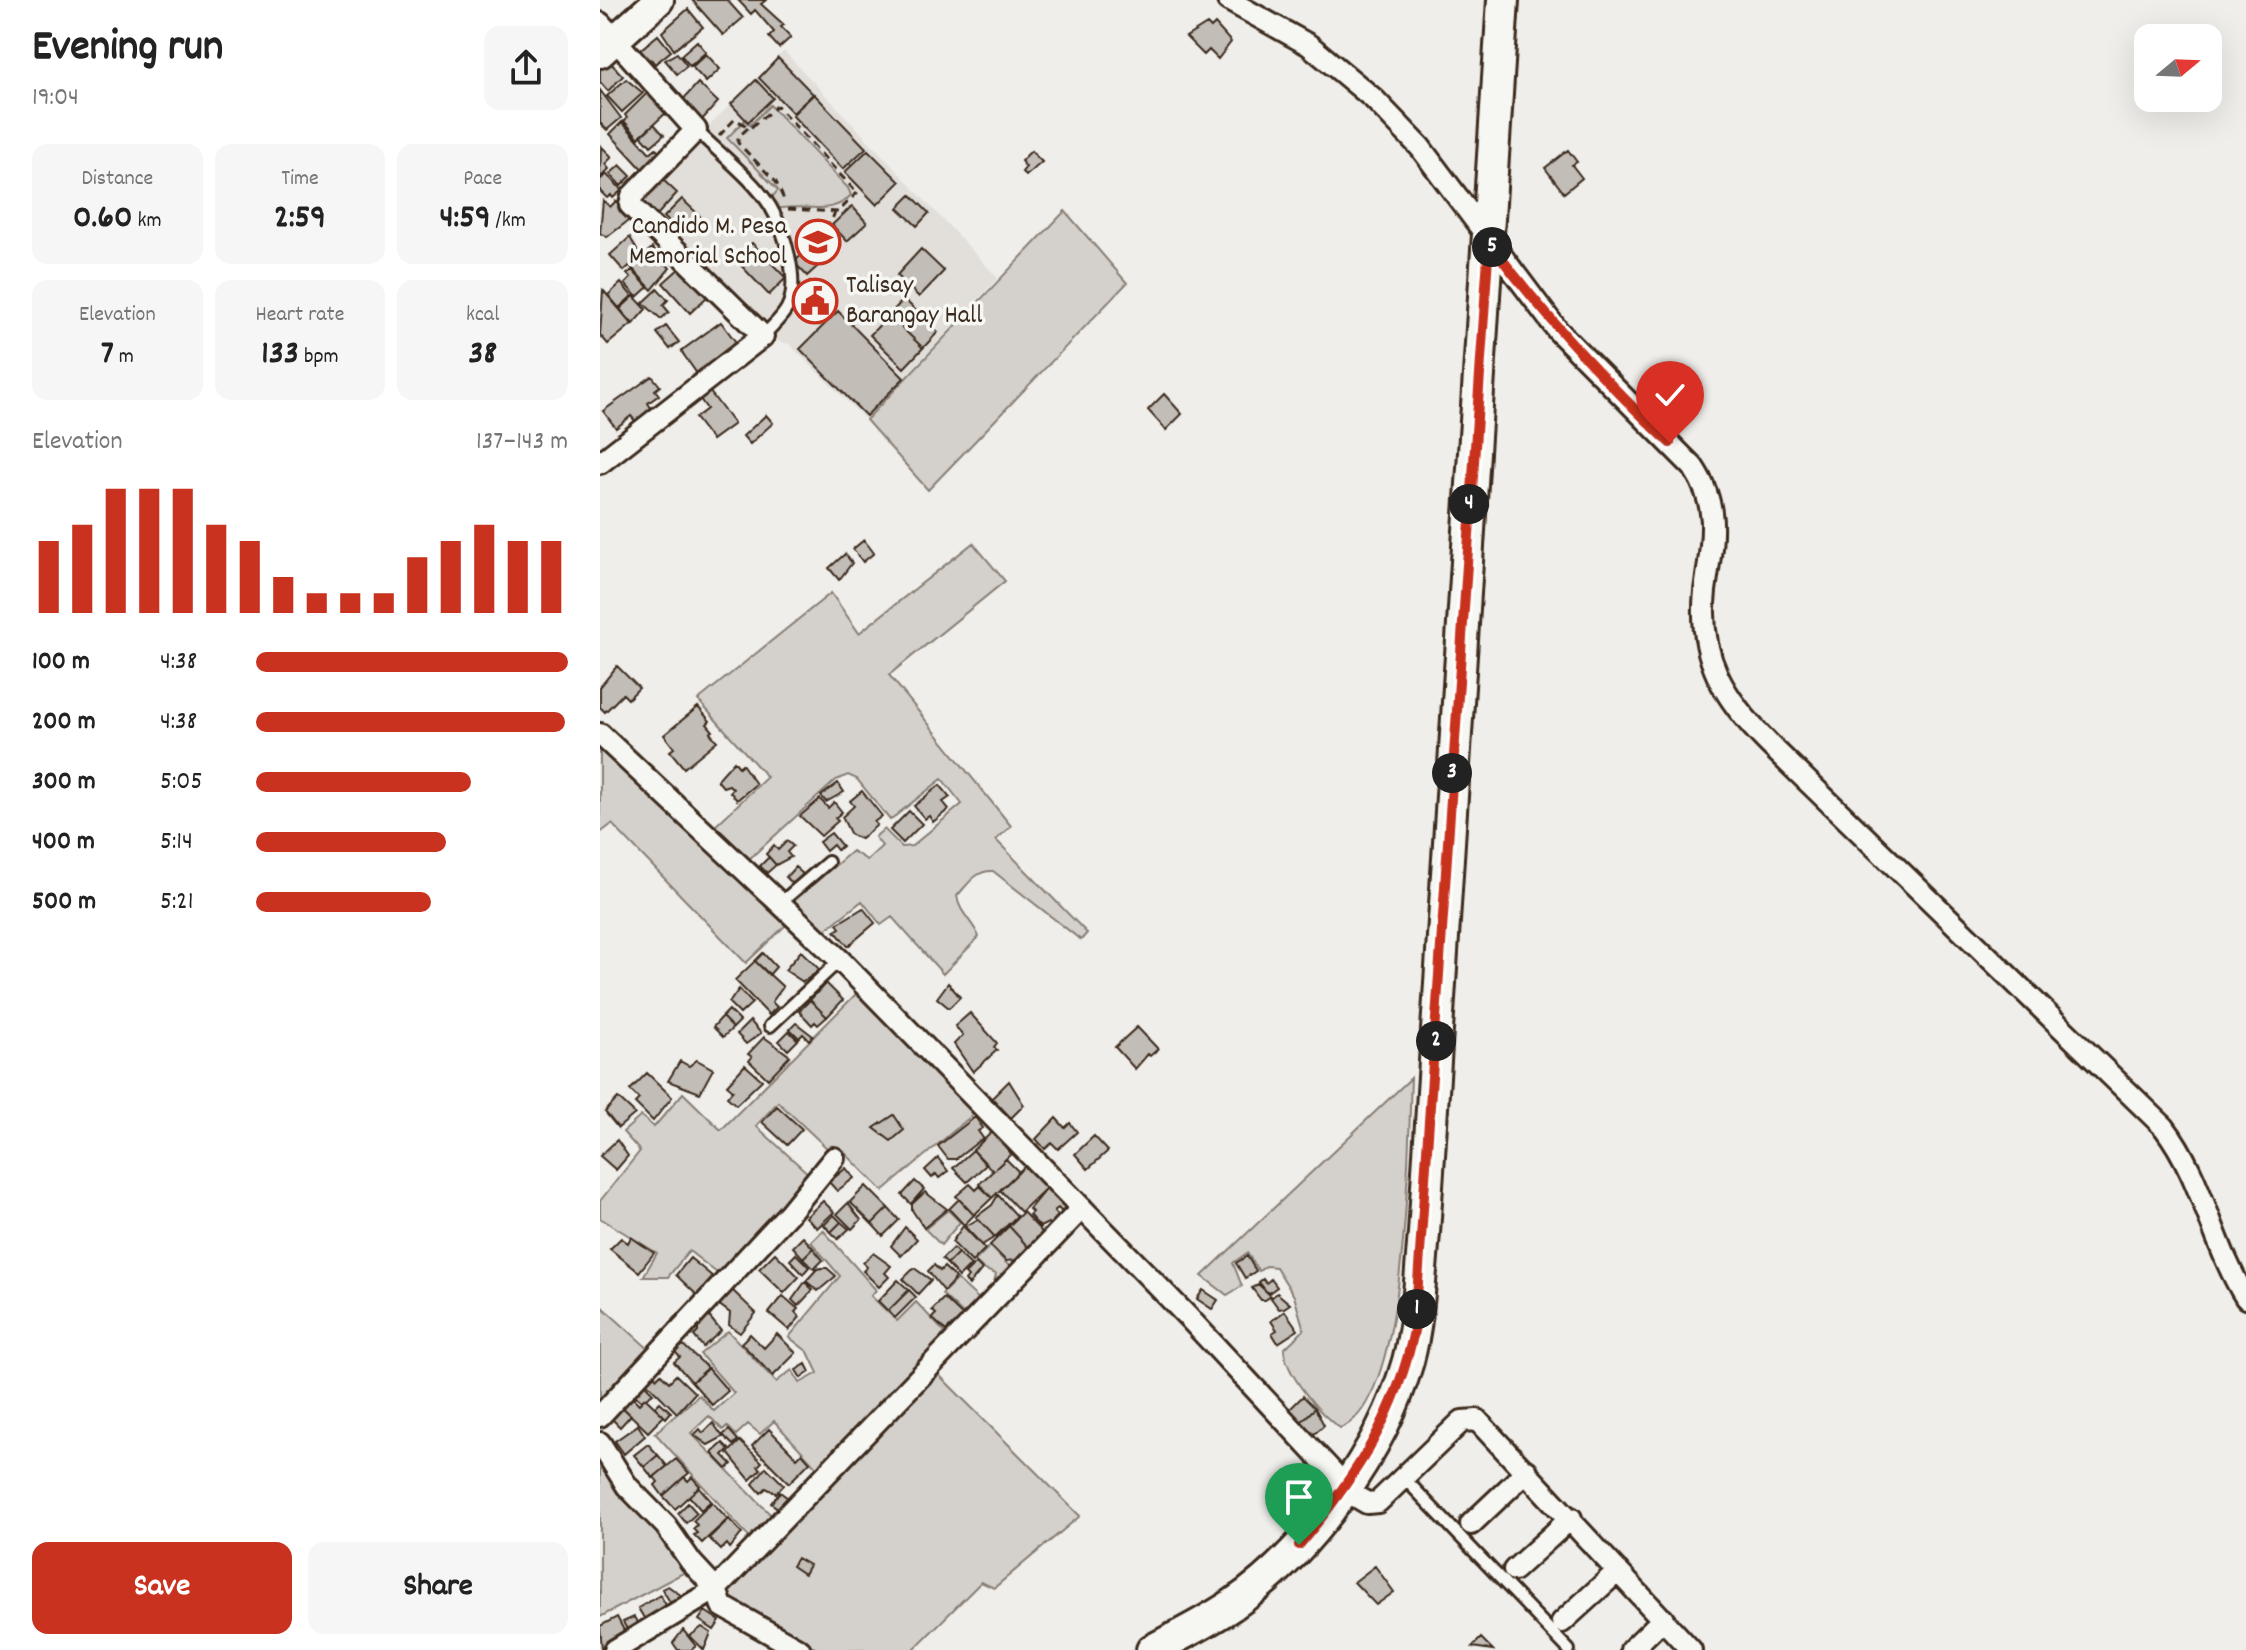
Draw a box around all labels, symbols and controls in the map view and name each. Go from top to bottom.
text: Evening run [32,18,223,81]
north arrow [2134,24,2222,112]
map controls [2134,24,2222,112]
button: share [484,26,568,110]
text: 19:04 [32,80,79,117]
text: Distance [81,164,153,195]
text: Time [281,164,319,195]
text: Pace [463,164,502,195]
text: 0.60 [73,195,132,244]
text: 2:59 [274,195,326,244]
text: 4:59 [439,195,490,244]
text: km [132,206,162,237]
text: /km [490,206,526,237]
place label: Candido M. Pesa Memorial School [629,209,788,276]
school or university icon: Candido M. Pesa Memorial School [794,218,842,266]
pin: 5 [1472,227,1512,267]
text: 5 [1487,231,1497,262]
place label: Talisay Barangay Hall [846,268,982,335]
public building icon: Talisay Barangay Hall [791,277,839,325]
text: Elevation [79,300,156,331]
text: Heart rate [256,300,344,331]
text: kcal [466,300,499,331]
text: 7 [101,331,114,380]
text: 133 [261,331,299,380]
text: 38 [468,331,497,380]
text: m [114,342,134,373]
text: bpm [299,342,339,373]
pin [1636,361,1704,443]
icon: check [1648,373,1692,417]
text: Elevation [32,424,122,461]
text: 137–143 m [476,424,568,461]
pin: 4 [1449,484,1489,524]
text: 4 [1464,488,1474,519]
text: 100 m [32,644,90,681]
text: 4:38 [160,644,197,681]
text: 200 m [32,704,96,741]
text: 4:38 [160,704,197,741]
pin: 3 [1432,753,1472,793]
text: 3 [1447,757,1457,788]
text: 300 m [32,764,96,801]
text: 5:05 [160,764,203,801]
text: 400 m [32,824,95,861]
text: 5:14 [160,824,193,861]
text: 500 m [32,884,96,921]
text: 5:21 [160,884,193,921]
pin: 2 [1416,1021,1456,1061]
text: 2 [1431,1025,1441,1056]
pin: 1 [1397,1289,1437,1329]
text: 1 [1415,1293,1419,1324]
pin [1265,1463,1333,1545]
icon: arrive [1277,1475,1321,1519]
button: Save [32,1542,292,1634]
button: Share [308,1542,568,1634]

